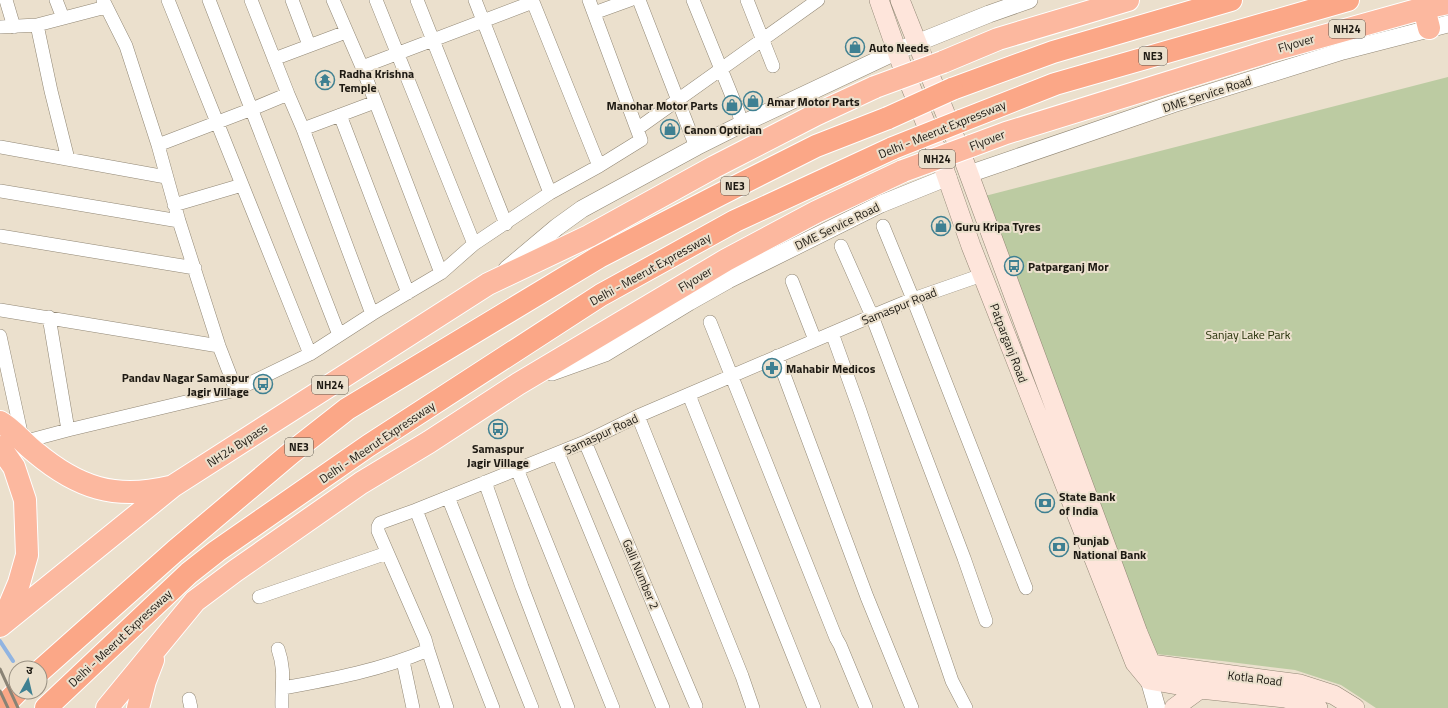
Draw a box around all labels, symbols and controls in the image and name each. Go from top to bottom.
road number: NH24 [1329,20,1365,38]
street label: Flyover [1276,29,1316,57]
shop icon: Auto Needs [844,36,866,58]
place label: Auto Needs [869,38,929,57]
road number: NE3 [1139,47,1167,65]
place label: Radha Krishna Temple [339,64,414,97]
temple icon: Radha Krishna Temple [314,69,336,91]
street label: DME Service Road [1160,71,1254,117]
shop icon: Amar Motor Parts [742,90,764,112]
place label: Amar Motor Parts [767,92,860,111]
shop icon: Manohar Motor Parts [721,94,743,116]
street label: Delhi - Meerut Expressway [875,95,1009,163]
place label: Manohar Motor Parts [607,96,718,115]
shop icon: Canon Optician [659,118,681,140]
place label: Canon Optician [684,120,762,139]
street label: Flyover [966,125,1008,155]
road number: NH24 [919,150,955,168]
road number: NE3 [721,177,749,195]
street label: DME Service Road [791,197,883,255]
shop icon: Guru Kripa Tyres [930,215,952,237]
place label: Guru Kripa Tyres [955,217,1041,236]
street label: Delhi - Meerut Expressway [586,228,714,310]
bus stop icon: Patparganj Mor [1003,255,1025,277]
place label: Patparganj Mor [1028,257,1109,276]
street label: Flyover [674,261,716,297]
street label: Samaspur Road [859,282,939,330]
street label: Patparganj Road [985,301,1033,385]
park label: Sanjay Lake Park [1206,325,1291,344]
pharmacy icon: Mahabir Medicos [761,357,783,379]
place label: Mahabir Medicos [786,359,876,378]
place label: Pandav Nagar Samaspur Jagir Village [122,368,250,401]
bus stop icon: Pandav Nagar Samaspur Jagir Village [252,373,274,395]
road number: NH24 [312,376,348,394]
street label: Delhi - Meerut Expressway [315,396,439,488]
street label: Samaspur Road [561,409,641,459]
street label: NH24 Bypass [203,418,271,472]
bus stop icon: Samaspur Jagir Village [487,418,509,440]
road number: NE3 [285,438,313,456]
place label: Samaspur Jagir Village [467,439,529,472]
place label: State Bank of India [1059,487,1116,520]
bank icon: State Bank of India [1034,492,1056,514]
place label: Punjab National Bank [1073,531,1147,564]
street label: Galli Number 2 [618,536,664,612]
bank icon: Punjab National Bank [1048,536,1070,558]
street label: Delhi - Meerut Expressway [64,585,176,691]
north arrow [8,660,48,700]
text: उ [25,662,34,679]
street label: Kotla Road [1227,665,1283,691]

